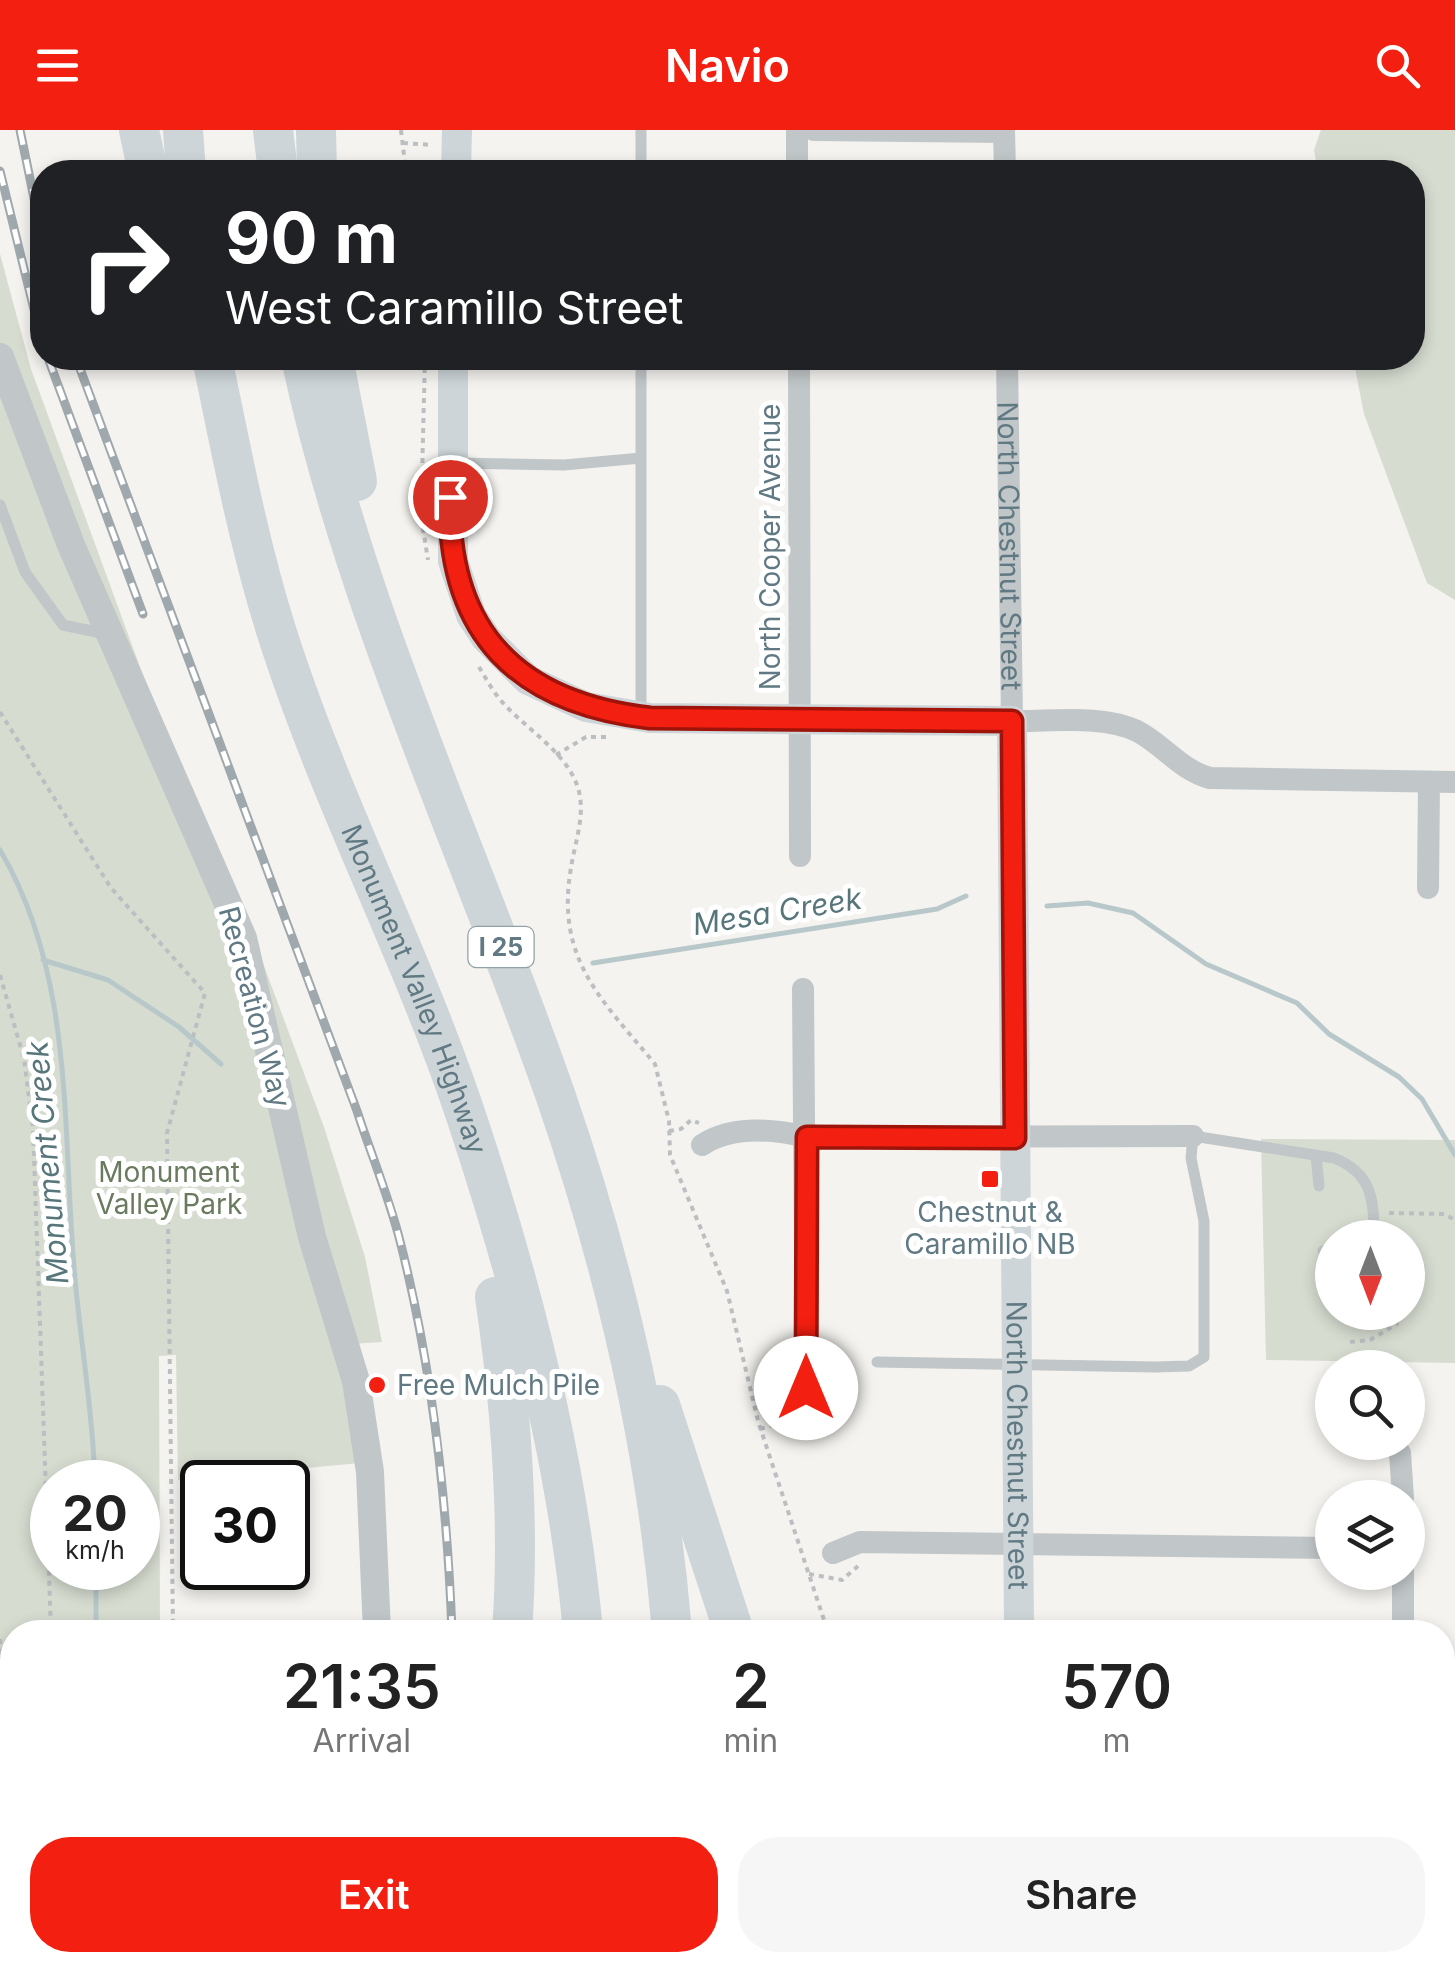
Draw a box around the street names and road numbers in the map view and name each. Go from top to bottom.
street label: North Chestnut Street [991,401,1029,691]
street label: North Cooper Avenue [753,404,787,690]
street label: Monument Valley Highway [334,820,494,1158]
street label: Recreation Way [212,903,298,1111]
road number: I 25 [468,927,534,967]
street label: North Chestnut Street [999,1301,1036,1590]

